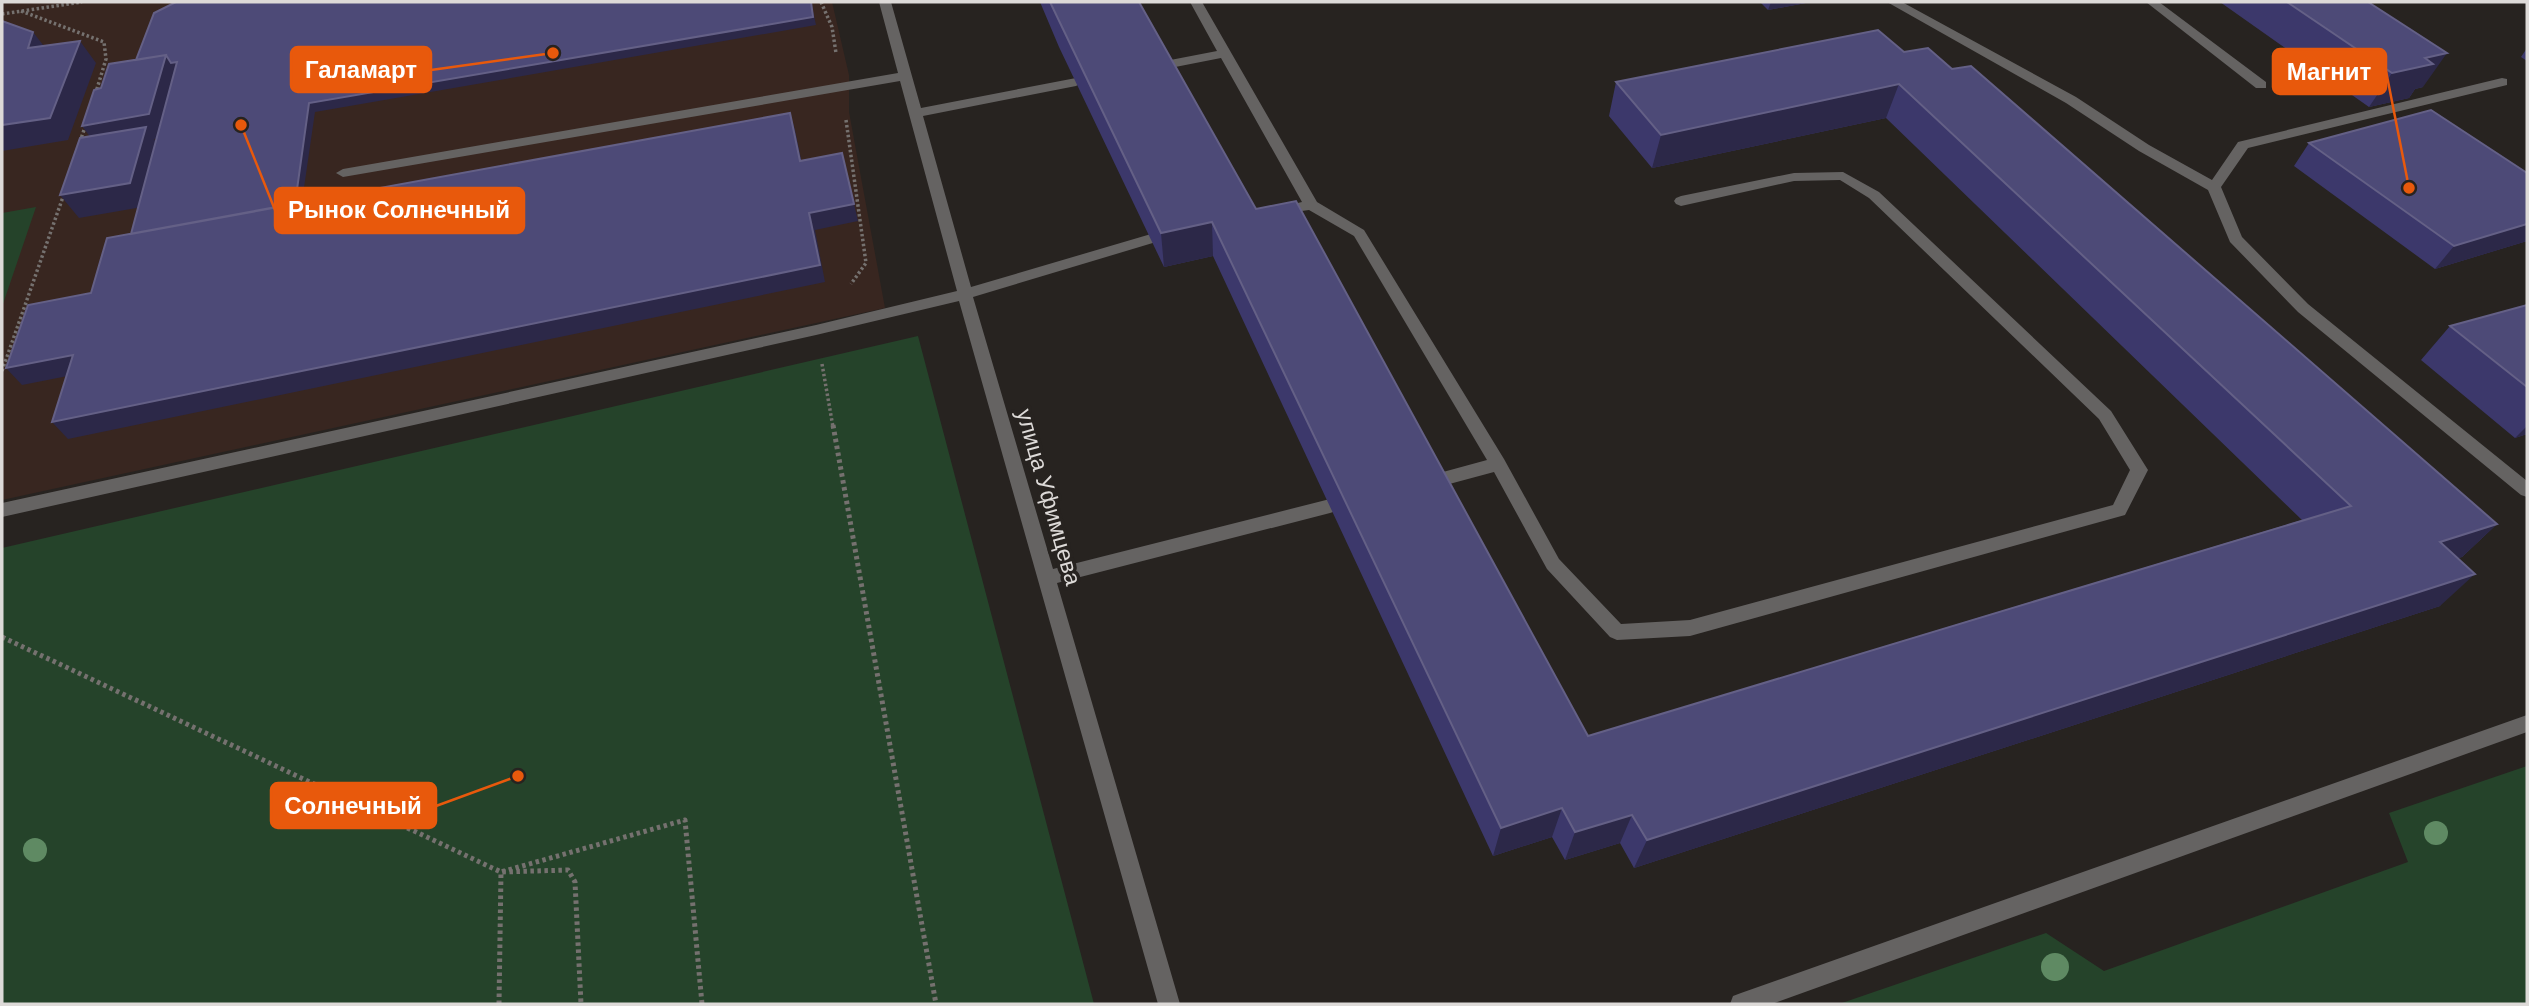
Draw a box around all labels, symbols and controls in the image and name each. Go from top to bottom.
callout: Галамарт [291,47,431,92]
callout: Магнит [2273,49,2386,94]
text: Галамарт [305,56,417,83]
text: Магнит [2287,58,2372,85]
callout: Рынок Солнечный [275,188,524,233]
text: Рынок Солнечный [288,196,510,223]
street label: улица Уфимцева [1011,406,1087,588]
callout: Солнечный [271,783,436,828]
text: Солнечный [284,792,422,819]

